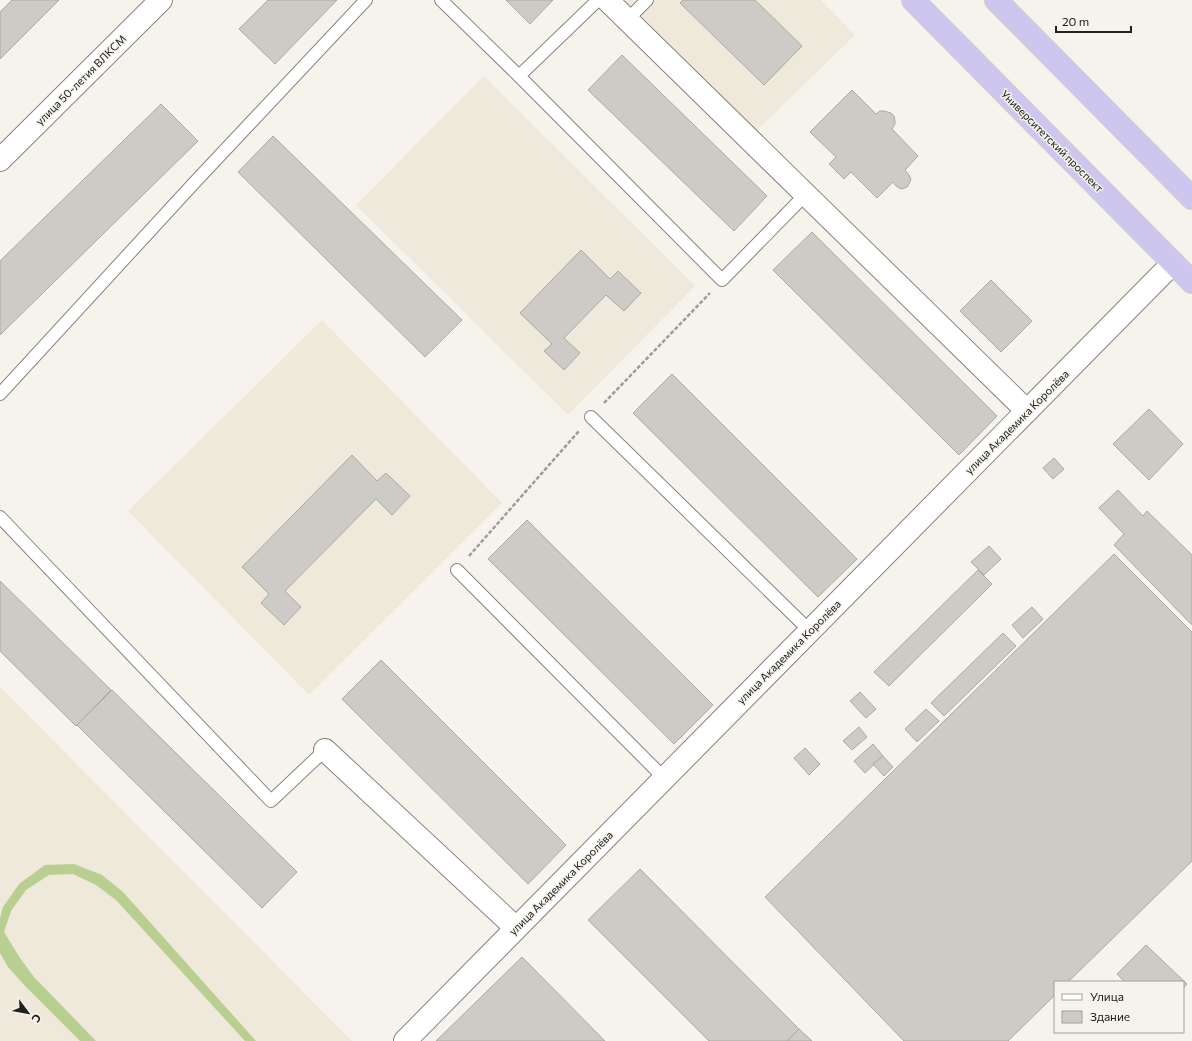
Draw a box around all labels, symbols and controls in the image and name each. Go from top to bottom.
scale bar [1056,8,1131,34]
text: 20 m [1062,14,1089,28]
street label: улица 50-летия ВЛКСМ [33,32,128,127]
street label: Университетский проспект [999,87,1106,194]
street label: улица Академика Королёва [962,367,1071,476]
street label: улица Академика Королёва [734,597,843,706]
street label: улица Академика Королёва [506,828,615,937]
legend [1054,981,1184,1033]
text: Улица [1090,989,1124,1003]
north arrow [8,993,48,1033]
text: Здание [1090,1009,1130,1023]
text: С [29,1012,44,1026]

